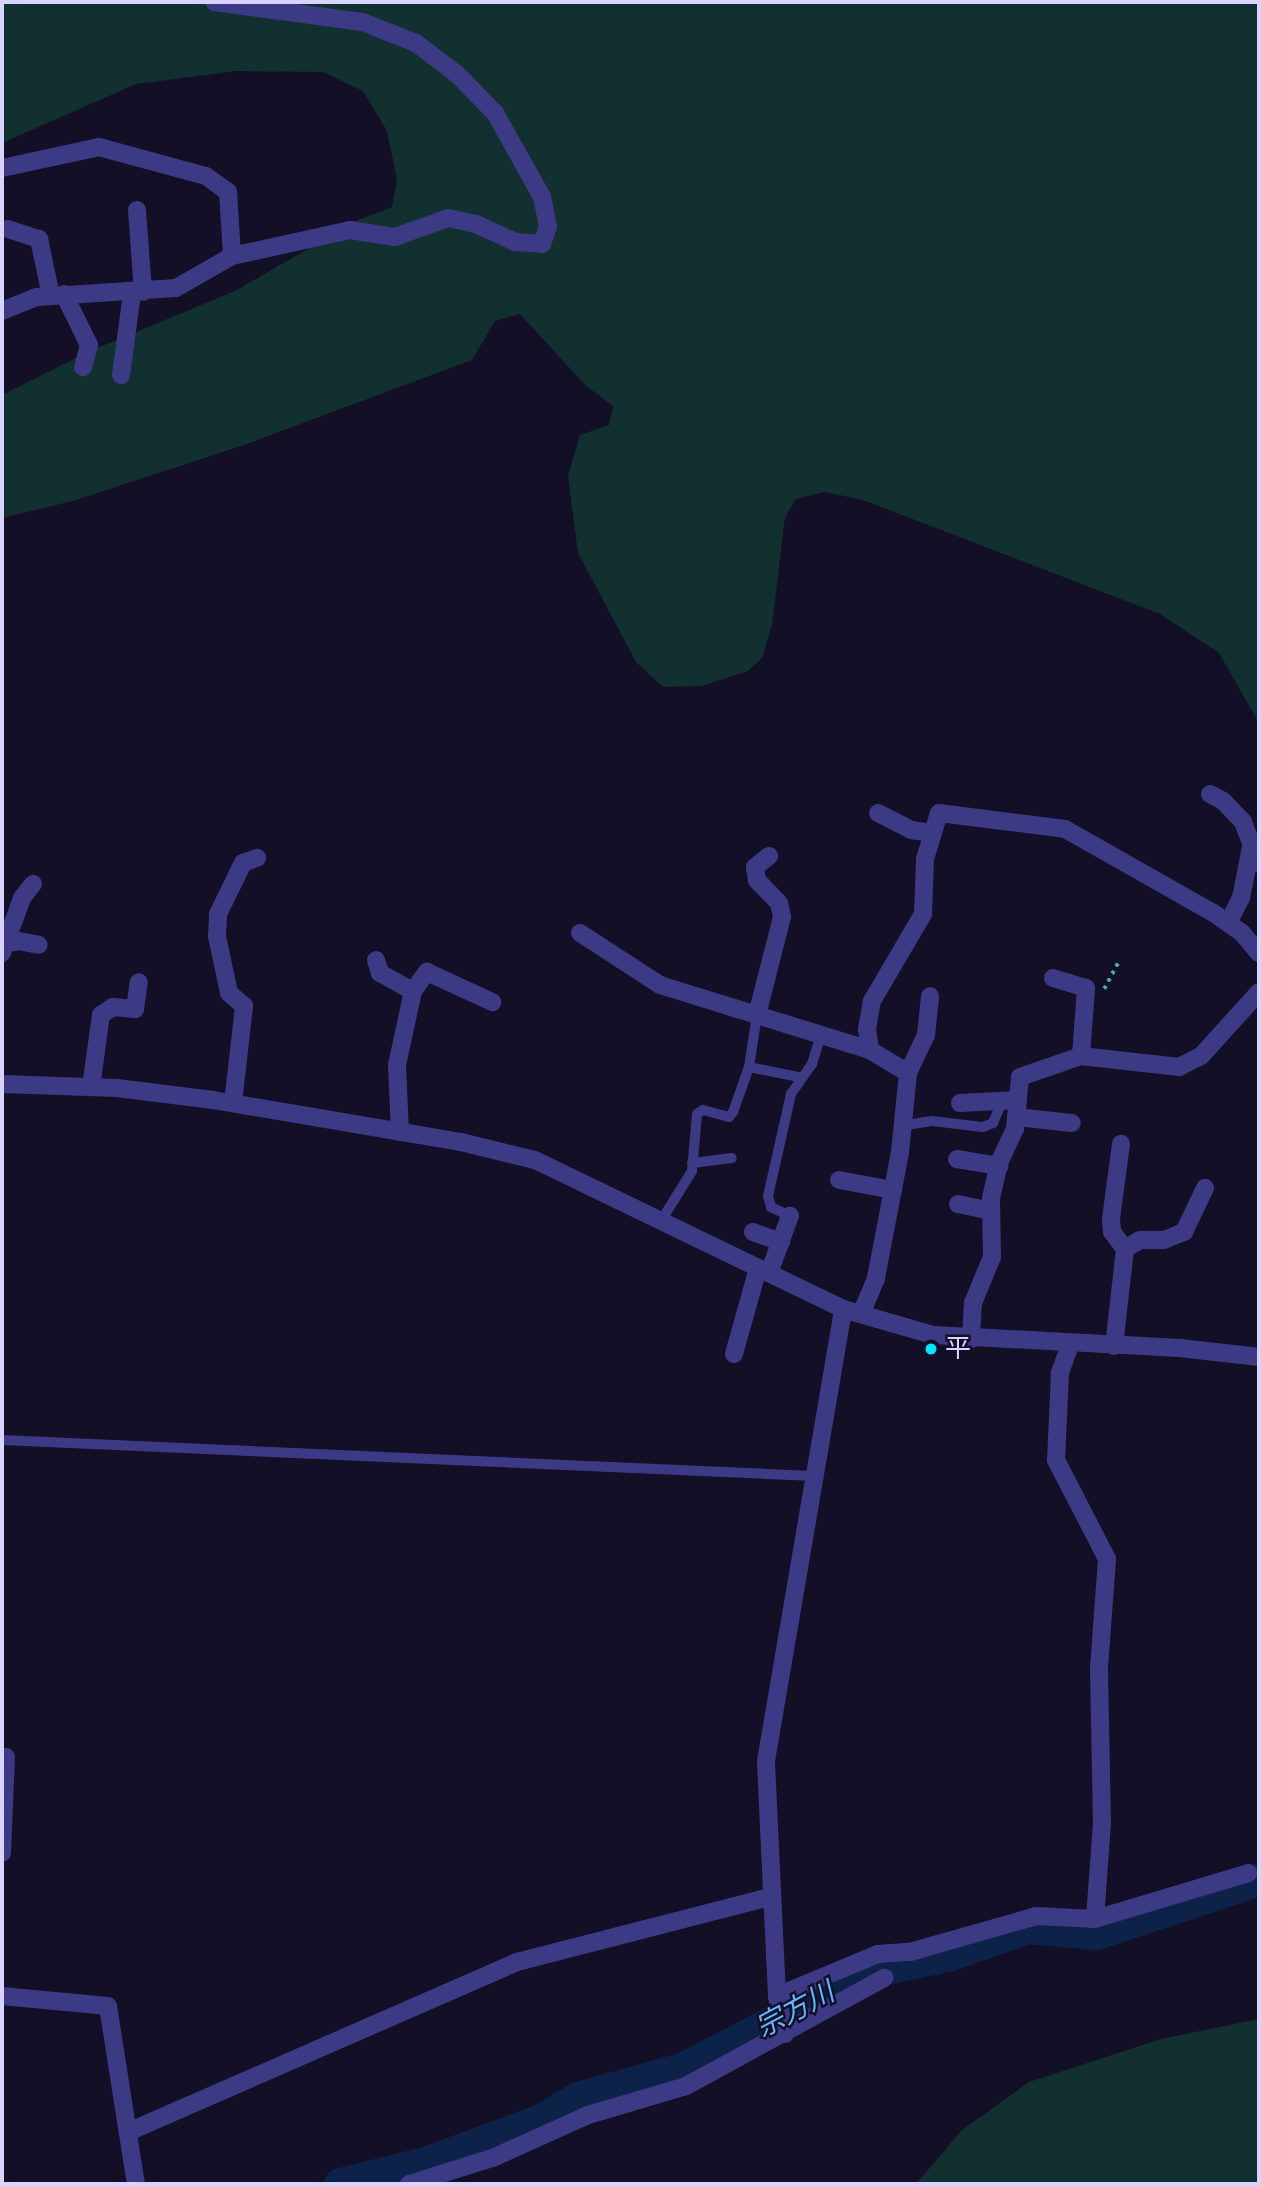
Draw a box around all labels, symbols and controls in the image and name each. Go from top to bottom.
place label: 平 [945,1333,971,1365]
marker: 平 [923,1341,939,1357]
water label: 宗方川 [750,1975,840,2045]

